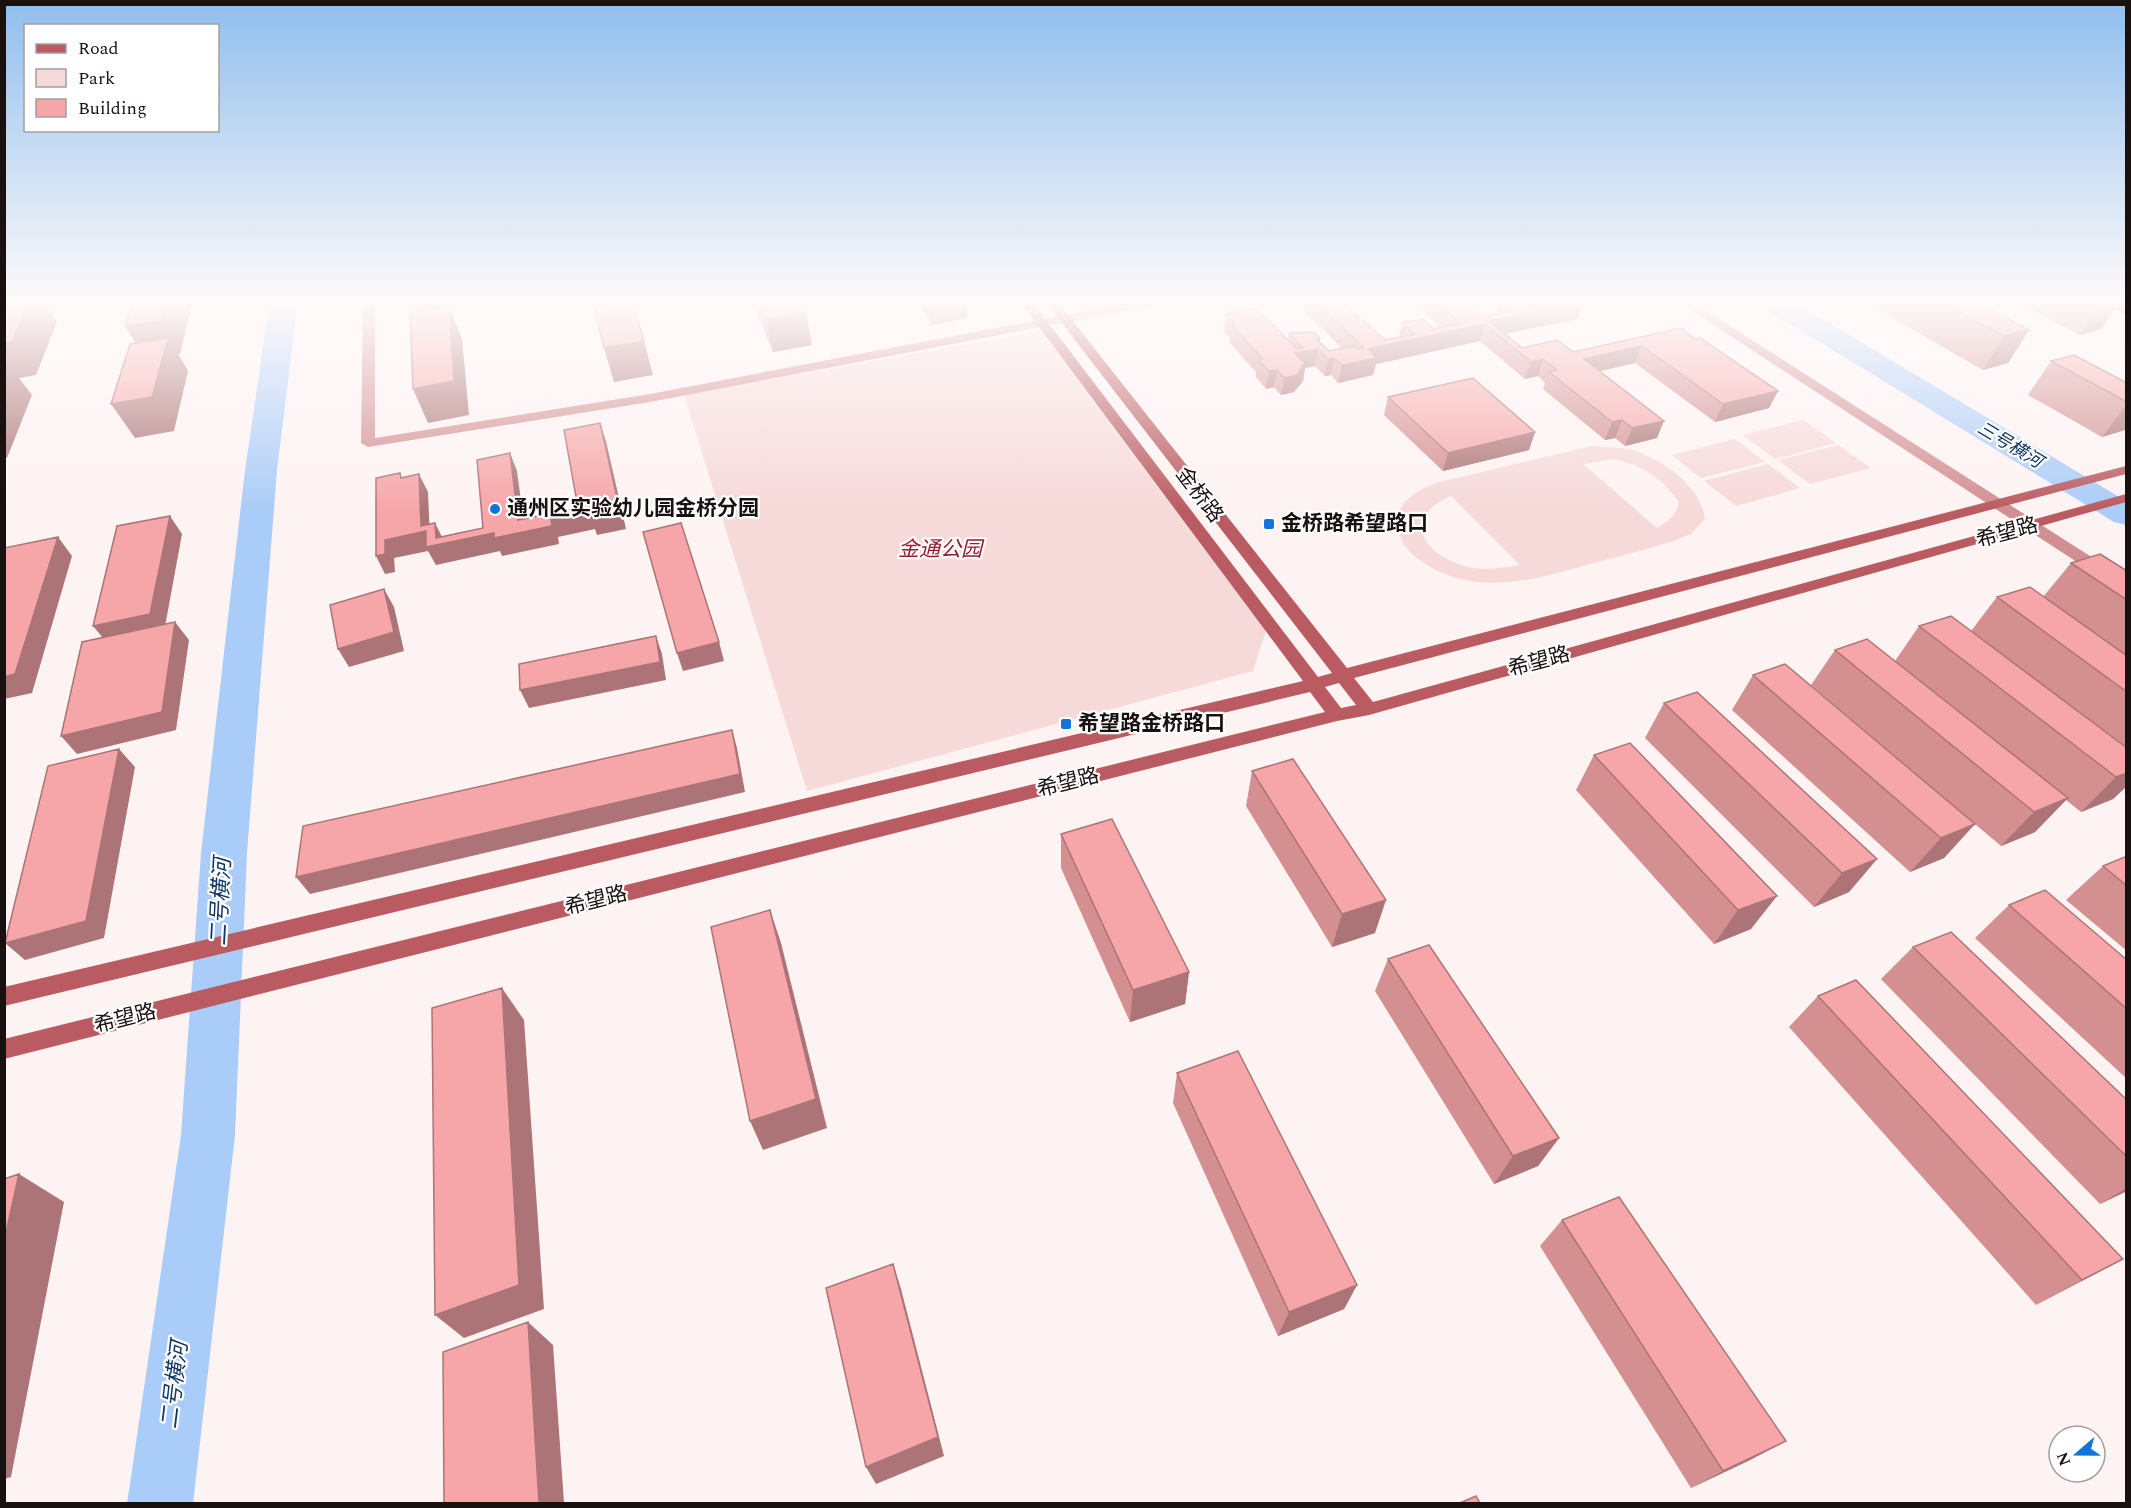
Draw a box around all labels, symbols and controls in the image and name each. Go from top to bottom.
legend [24,24,219,132]
text: Road [78,35,119,62]
text: Park [78,65,115,92]
text: Building [78,95,147,122]
water label: 三号横河 [1972,415,2050,477]
street label: 金桥路 [1167,460,1231,530]
place label: 通州区实验幼儿园金桥分园 [507,493,759,525]
marker: 通州区实验幼儿园金桥分园 [488,502,502,516]
place label: 金桥路希望路口 [1281,508,1428,540]
street label: 希望路 [1972,509,2042,557]
marker: 金桥路希望路口 [1262,517,1276,531]
park label: 金通公园 [898,534,985,566]
street label: 希望路 [1504,638,1574,686]
place label: 希望路金桥路口 [1078,708,1225,740]
marker: 希望路金桥路口 [1059,717,1073,731]
street label: 希望路 [1034,760,1102,806]
water label: 二号横河 [202,853,240,947]
street label: 希望路 [562,878,630,924]
street label: 希望路 [91,996,159,1042]
water label: 二号横河 [153,1335,197,1431]
north arrow [2047,1424,2107,1484]
text: N [2050,1449,2077,1469]

